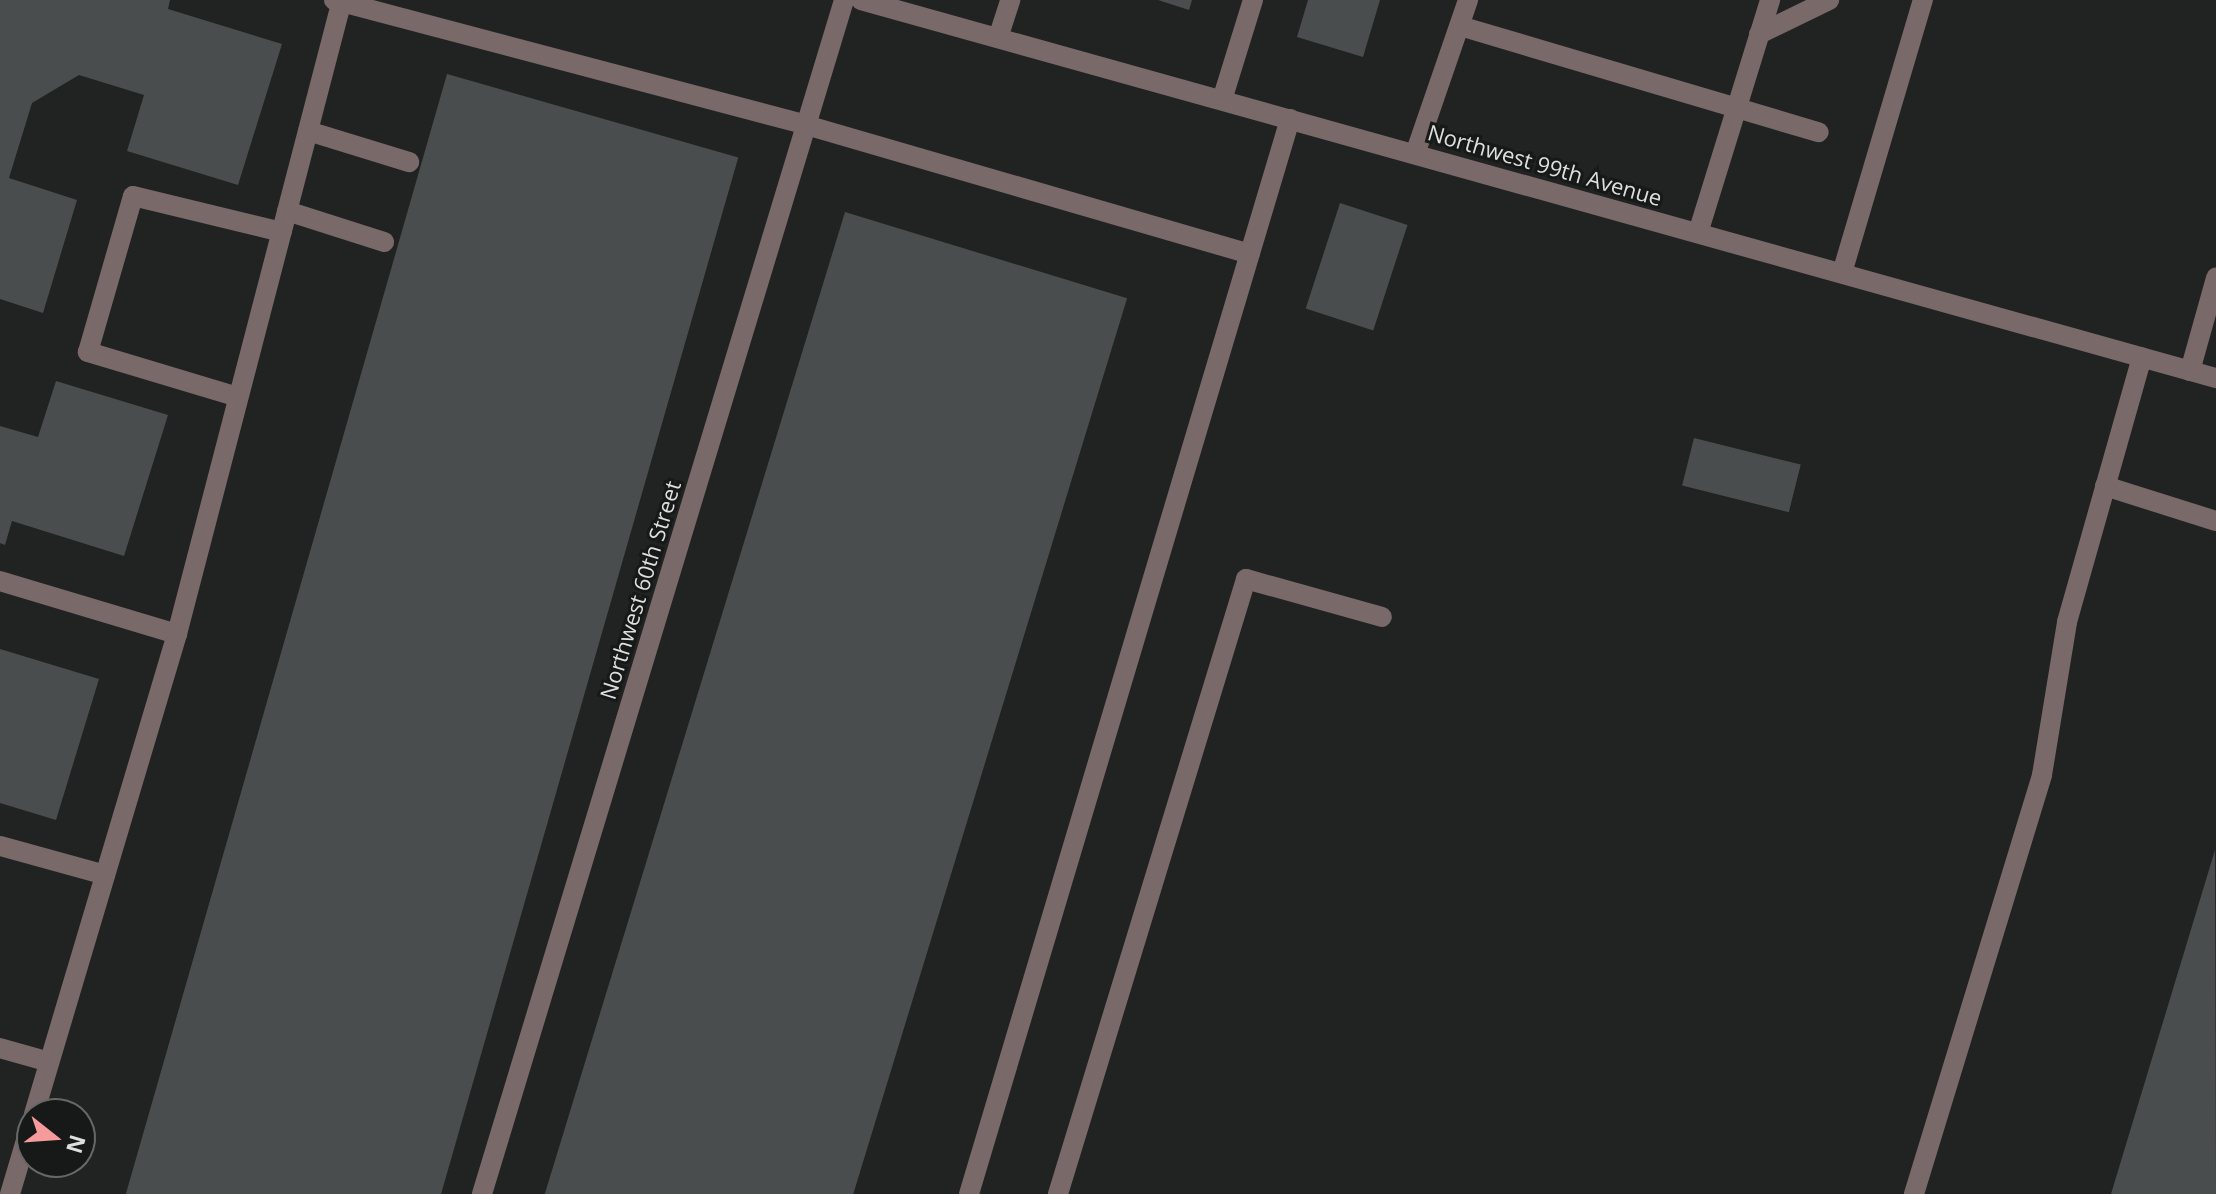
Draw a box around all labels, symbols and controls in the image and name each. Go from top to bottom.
street label: Northwest 99th Avenue [1425,119,1665,211]
street label: Northwest 60th Street [594,477,686,703]
north arrow [16,1098,96,1178]
text: N [60,1131,94,1157]

